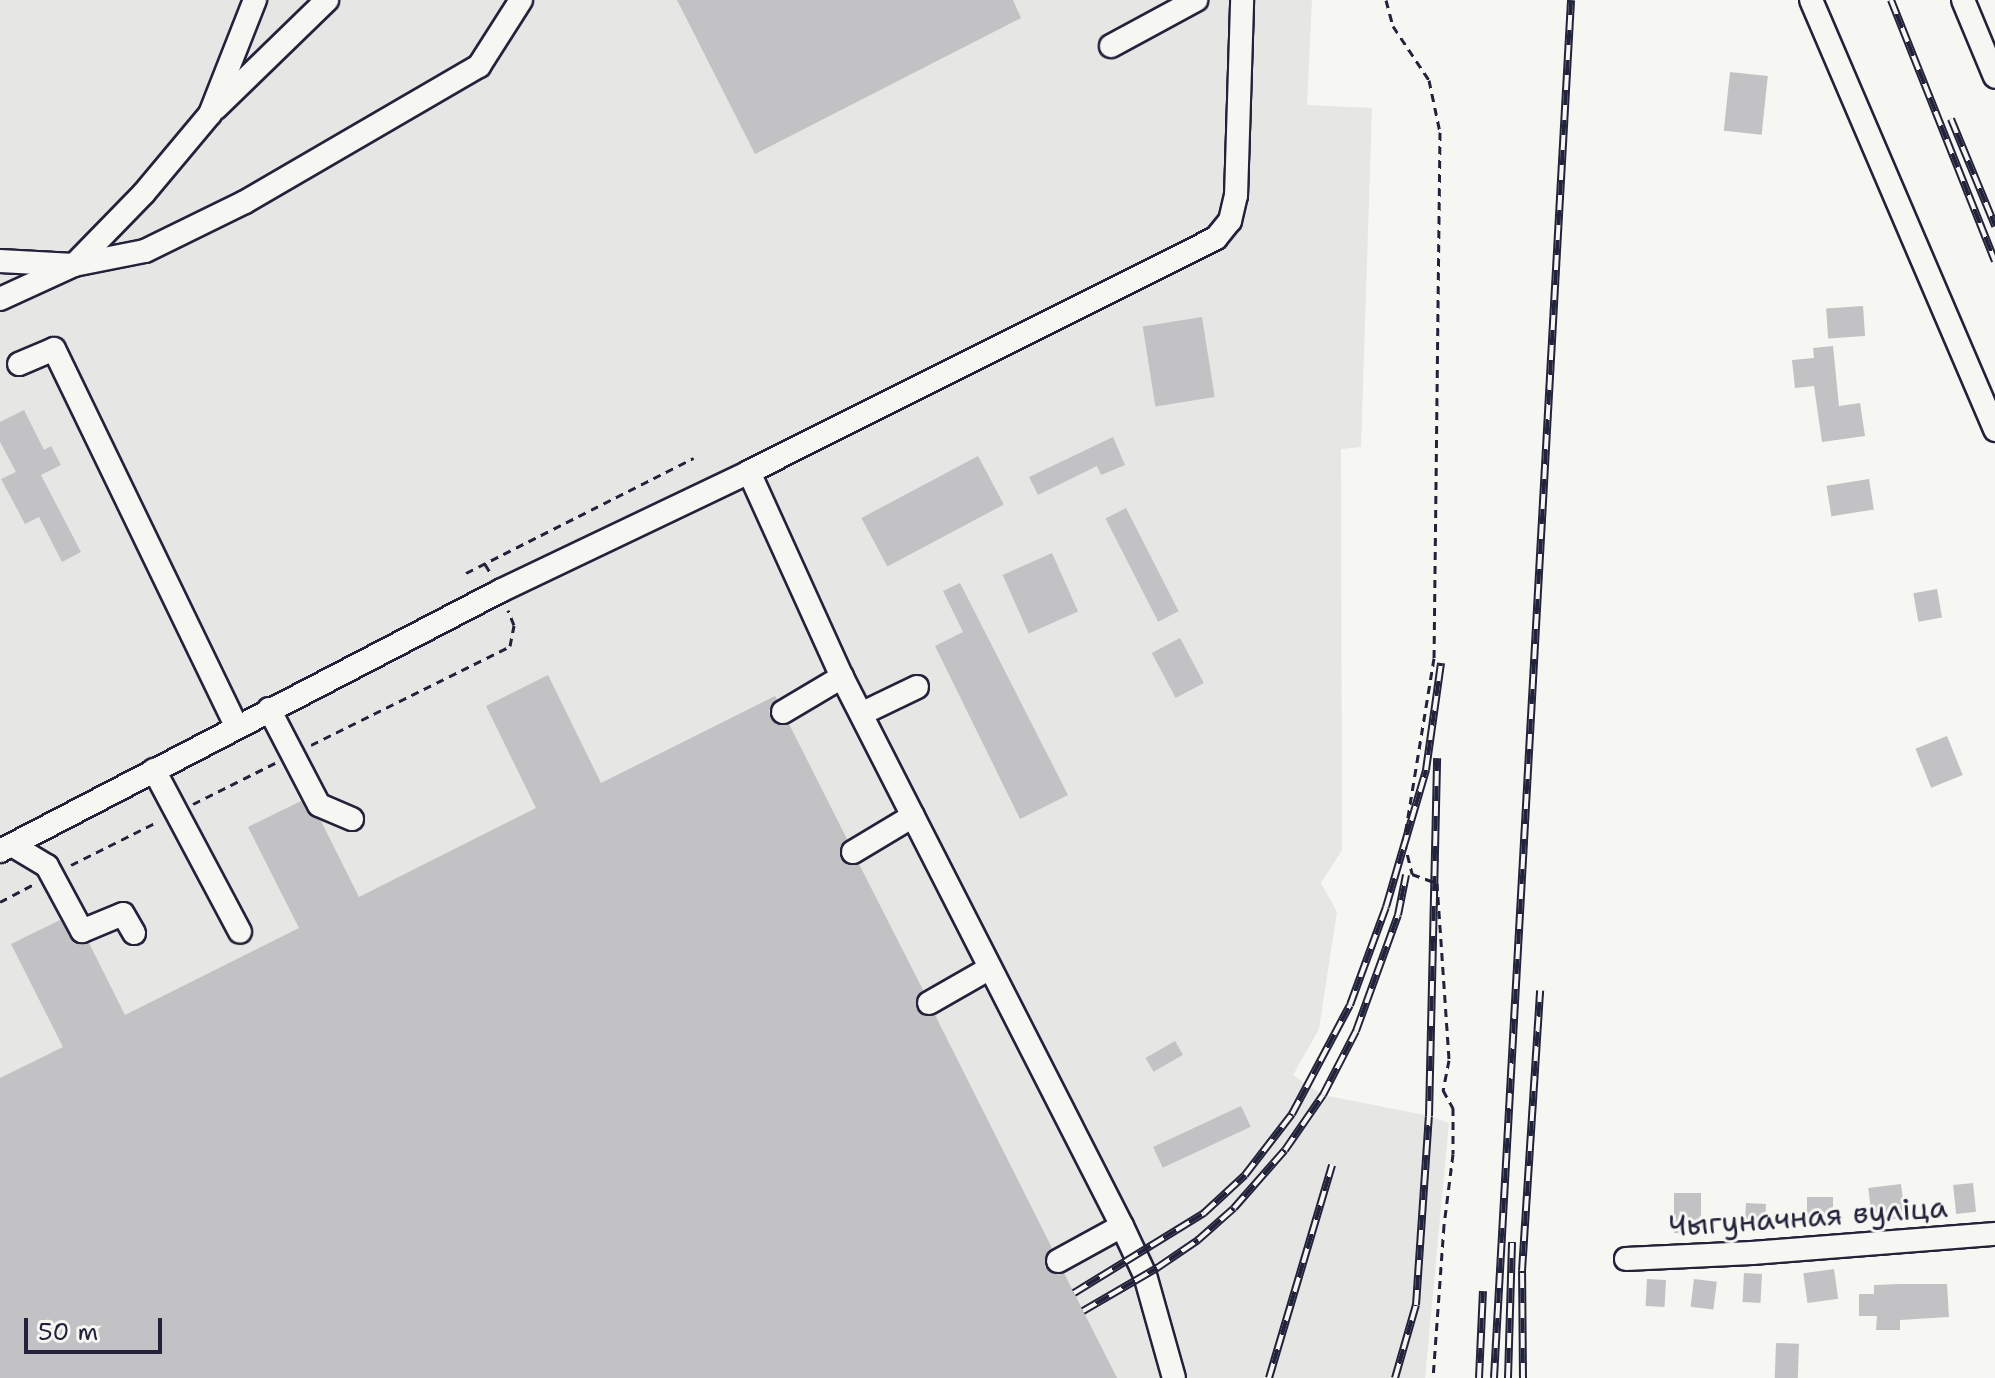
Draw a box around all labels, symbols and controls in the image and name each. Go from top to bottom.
street label: Чыгуначная вуліца [1667,1189,1949,1245]
scale bar [28,1302,166,1352]
text: 50 m [38,1316,98,1348]

